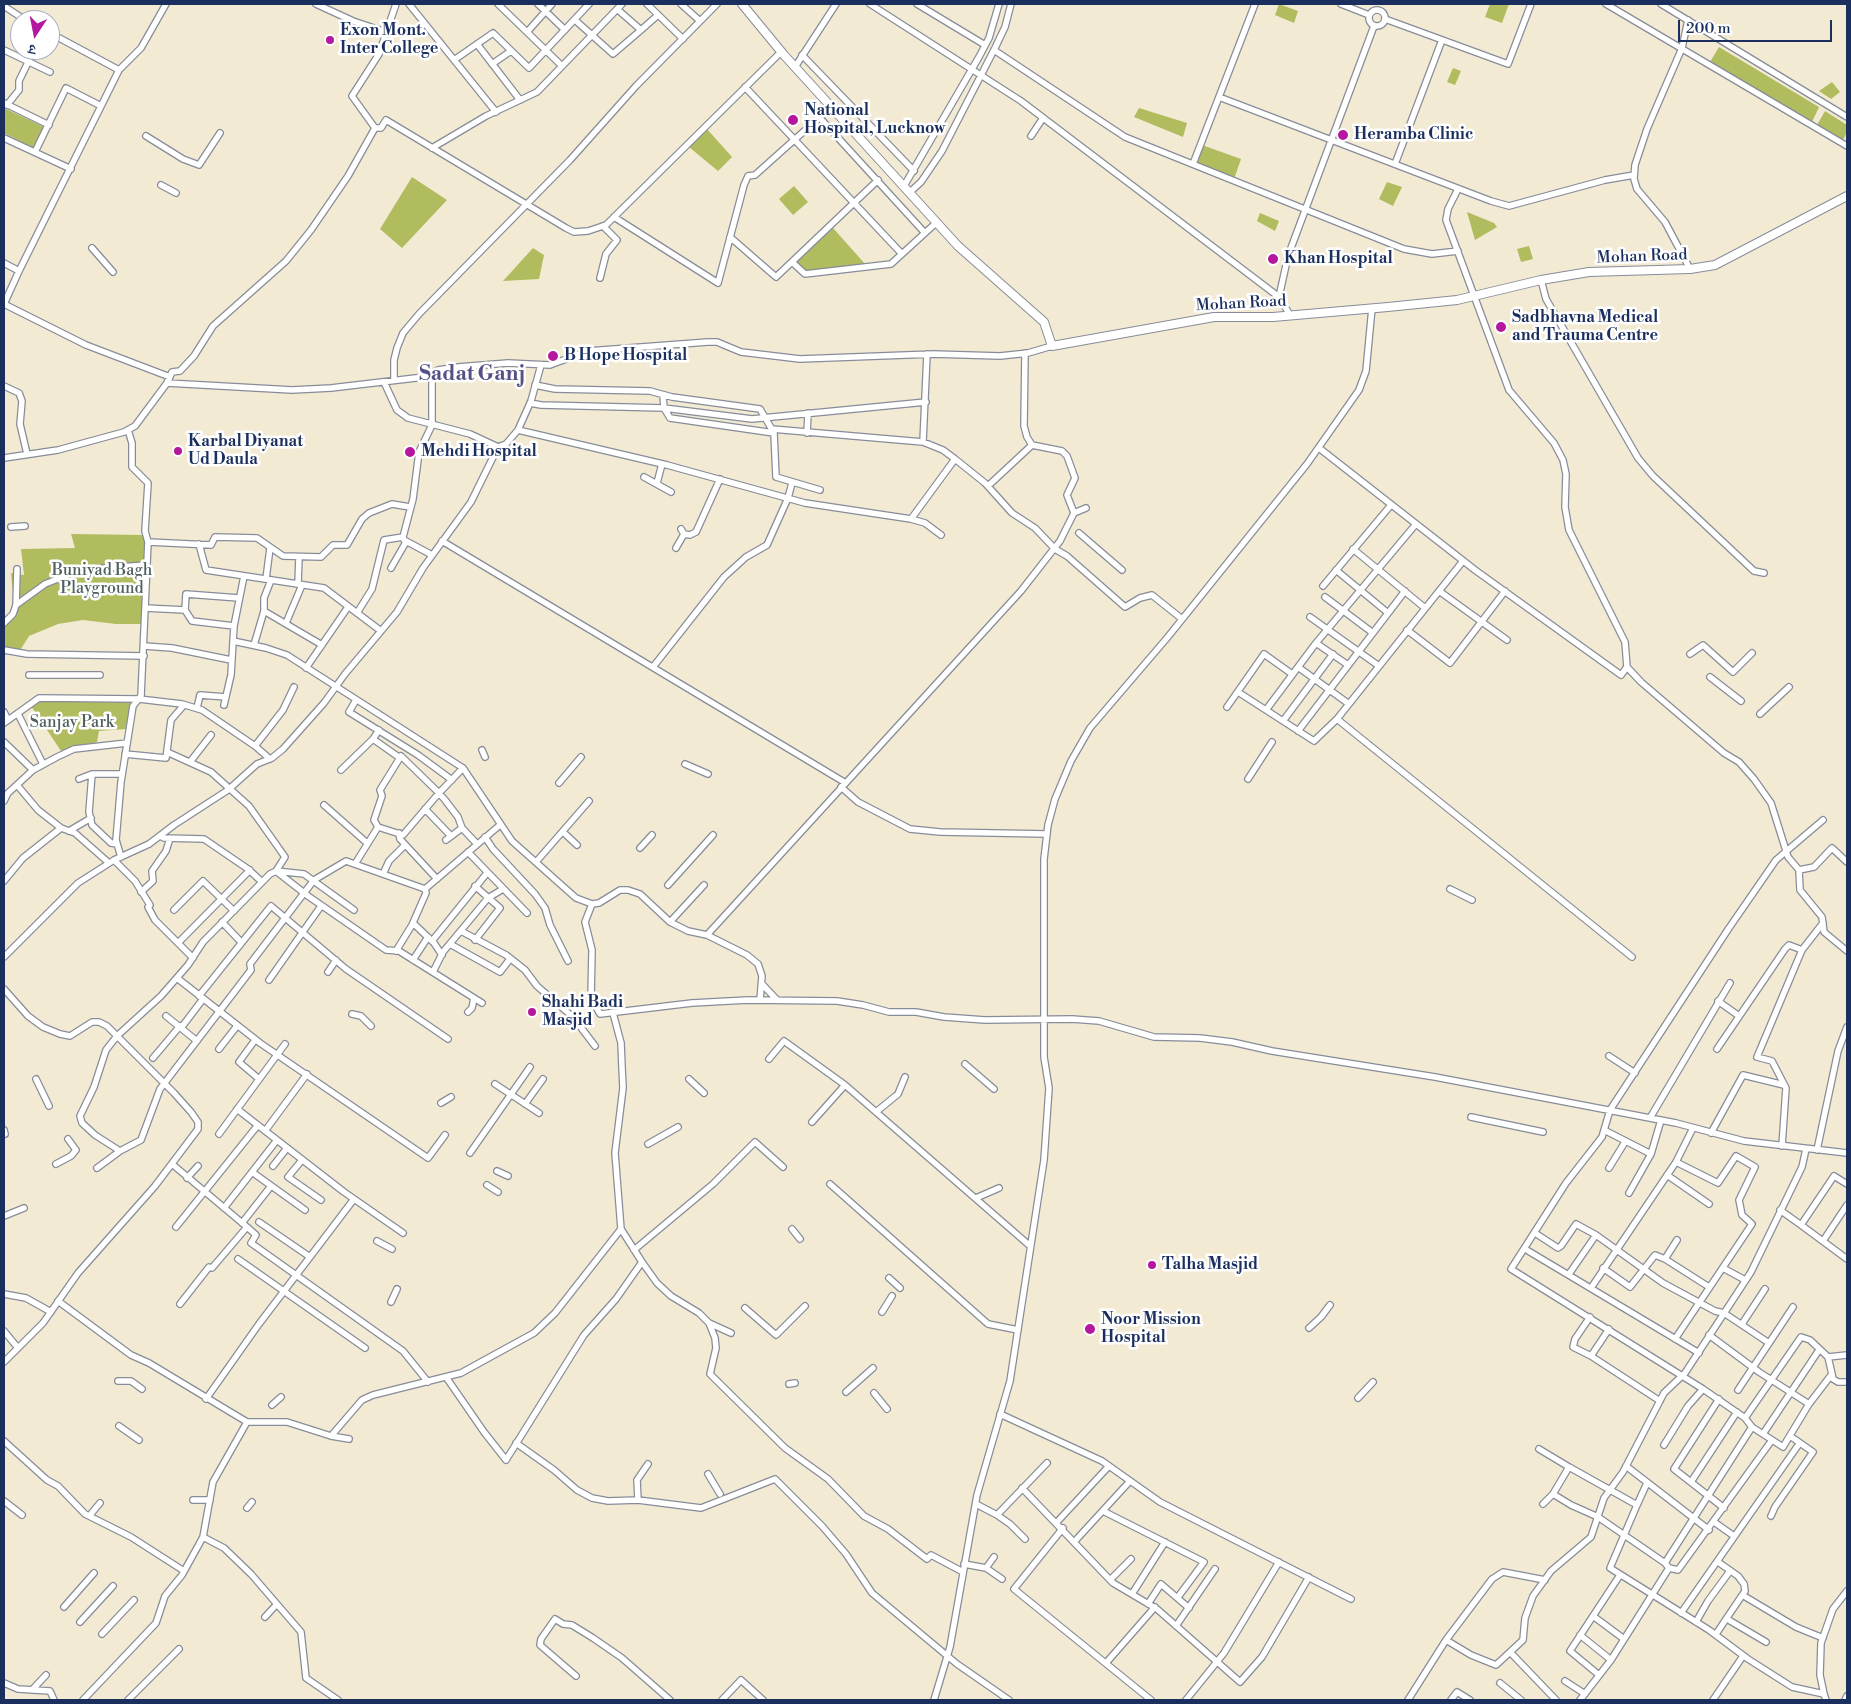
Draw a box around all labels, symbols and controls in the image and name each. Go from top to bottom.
north arrow [10,10,60,60]
scale bar [1681,10,1835,42]
text: 200 m [1686,19,1731,38]
place label: Exon Mont. Inter College [340,21,438,59]
marker: Exon Mont. Inter College [324,34,336,46]
text: उ [27,39,38,58]
place label: National Hospital, Lucknow [804,101,945,139]
marker: National Hospital, Lucknow [786,113,800,127]
place label: Heramba Clinic [1354,125,1473,145]
marker: Heramba Clinic [1336,128,1350,142]
street label: Mohan Road [1596,246,1688,268]
place label: Khan Hospital [1284,249,1393,269]
marker: Khan Hospital [1266,252,1280,266]
street label: Mohan Road [1195,292,1287,316]
place label: Sadbhavna Medical and Trauma Centre [1512,308,1658,346]
marker: Sadbhavna Medical and Trauma Centre [1494,320,1508,334]
place label: B Hope Hospital [564,346,687,366]
marker: B Hope Hospital [546,349,560,363]
district label: Sadat Ganj [419,362,525,388]
place label: Karbal Diyanat Ud Daula [188,432,303,470]
place label: Mehdi Hospital [421,442,537,462]
marker: Karbal Diyanat Ud Daula [172,445,184,457]
marker: Mehdi Hospital [403,445,417,459]
park label: Buniyad Bagh Playground [52,561,152,599]
park label: Sanjay Park [30,713,114,733]
place label: Shahi Badi Masjid [542,993,623,1031]
marker: Shahi Badi Masjid [526,1006,538,1018]
place label: Talha Masjid [1162,1255,1258,1275]
marker: Talha Masjid [1146,1259,1158,1271]
place label: Noor Mission Hospital [1101,1310,1201,1348]
marker: Noor Mission Hospital [1083,1322,1097,1336]

